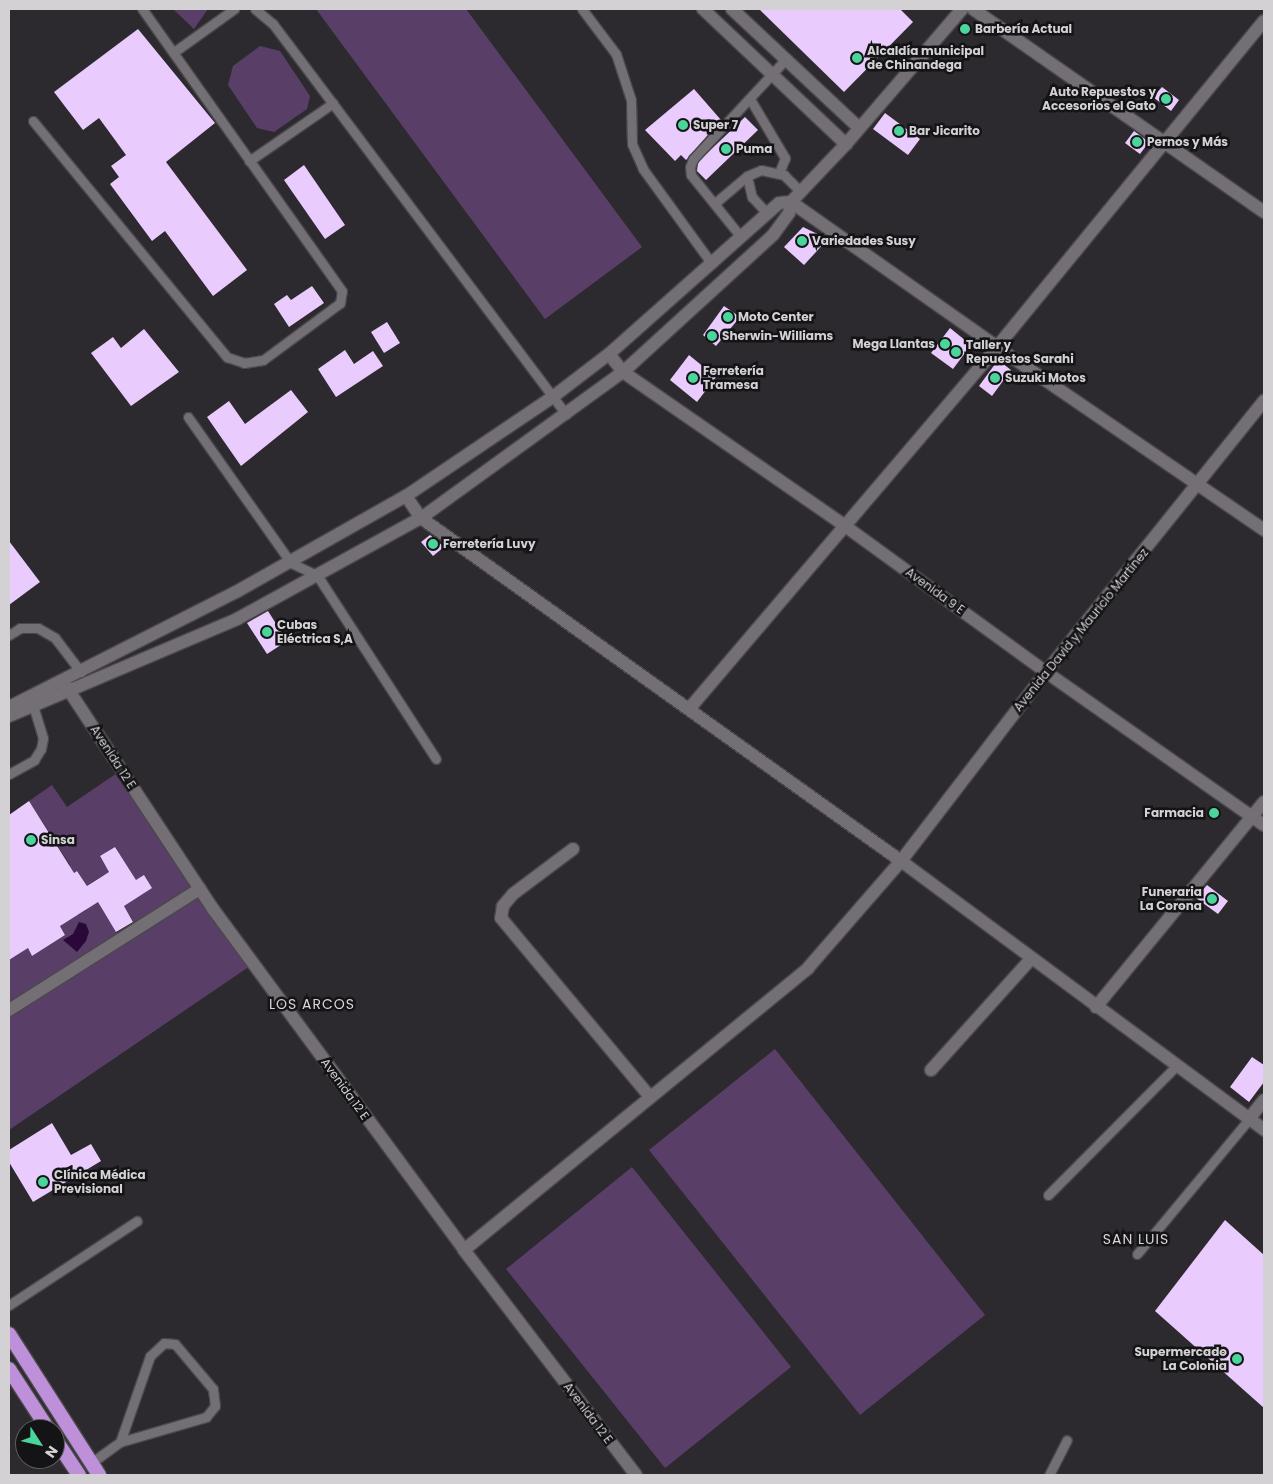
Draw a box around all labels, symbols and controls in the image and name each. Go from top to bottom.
place label: Barbería Actual [975,22,1072,36]
marker: Barbería Actual [959,23,971,35]
place label: Alcaldía municipal de Chinandega [867,44,984,72]
marker: Alcaldía municipal de Chinandega [851,52,863,64]
place label: Auto Repuestos y Accesorios el Gato [1042,85,1156,113]
marker: Auto Repuestos y Accesorios el Gato [1160,93,1172,105]
place label: Super 7 [693,118,738,132]
marker: Super 7 [677,119,689,131]
place label: Bar Jicarito [909,124,980,138]
marker: Bar Jicarito [893,125,905,137]
place label: Pernos y Más [1147,135,1228,149]
marker: Pernos y Más [1131,136,1143,148]
place label: Puma [736,142,772,156]
marker: Puma [720,143,732,155]
place label: Variedades Susy [812,234,916,248]
marker: Variedades Susy [796,235,808,247]
place label: Moto Center [738,310,814,324]
marker: Moto Center [722,311,734,323]
place label: Sherwin-Williams [722,329,833,343]
marker: Sherwin-Williams [706,330,718,342]
place label: Mega Llantas [853,337,935,351]
marker: Mega Llantas [939,338,951,350]
place label: Taller y Repuestos Sarahi [966,338,1074,366]
marker: Taller y Repuestos Sarahi [950,346,962,358]
place label: Ferretería Tramesa [703,364,764,392]
place label: Suzuki Motos [1005,371,1086,385]
marker: Ferretería Tramesa [687,372,699,384]
marker: Suzuki Motos [989,372,1001,384]
place label: Ferretería Luvy [443,537,535,551]
marker: Ferretería Luvy [427,538,439,550]
street label: Avenida David y Mauricio Martínez [1011,546,1151,714]
street label: Avenida 9 E [903,565,967,617]
place label: Cubas Eléctrica S,A [277,618,353,646]
marker: Cubas Eléctrica S,A [261,626,273,638]
street label: Avenida 12 E [87,723,139,791]
place label: Farmacia [1144,806,1204,820]
marker: Farmacia [1208,807,1220,819]
place label: Sinsa [41,833,75,847]
marker: Sinsa [25,834,37,846]
place label: Funeraria La Corona [1140,885,1202,913]
marker: Funeraria La Corona [1206,893,1218,905]
district label: LOS ARCOS [268,996,356,1012]
street label: Avenida 12 E [318,1055,372,1123]
place label: Clínica Médica Previsional [54,1168,146,1196]
marker: Clínica Médica Previsional [36,1175,50,1189]
district label: SAN LUIS [1102,1231,1170,1247]
place label: Supermercado La Colonia [1134,1345,1227,1373]
marker: Supermercado La Colonia [1231,1353,1243,1365]
street label: Avenida 12 E [560,1380,616,1446]
north arrow [15,1419,65,1469]
text: N [40,1442,63,1462]

